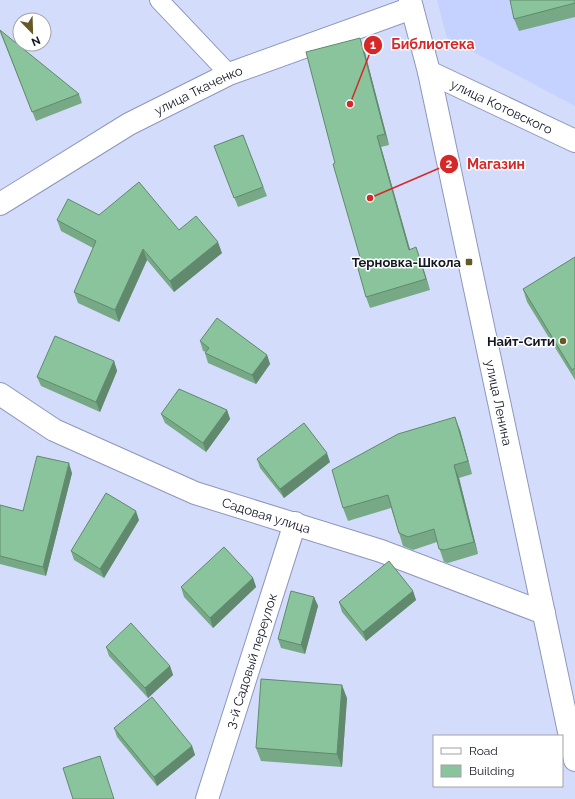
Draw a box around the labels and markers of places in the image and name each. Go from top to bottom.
callout: Библиотека [363,32,483,58]
callout: Магазин [439,151,533,177]
place label: Терновка-Школа [352,255,462,270]
marker: Терновка-Школа [464,257,474,267]
place label: Найт-Сити [487,334,555,349]
marker: Найт-Сити [558,336,568,346]

